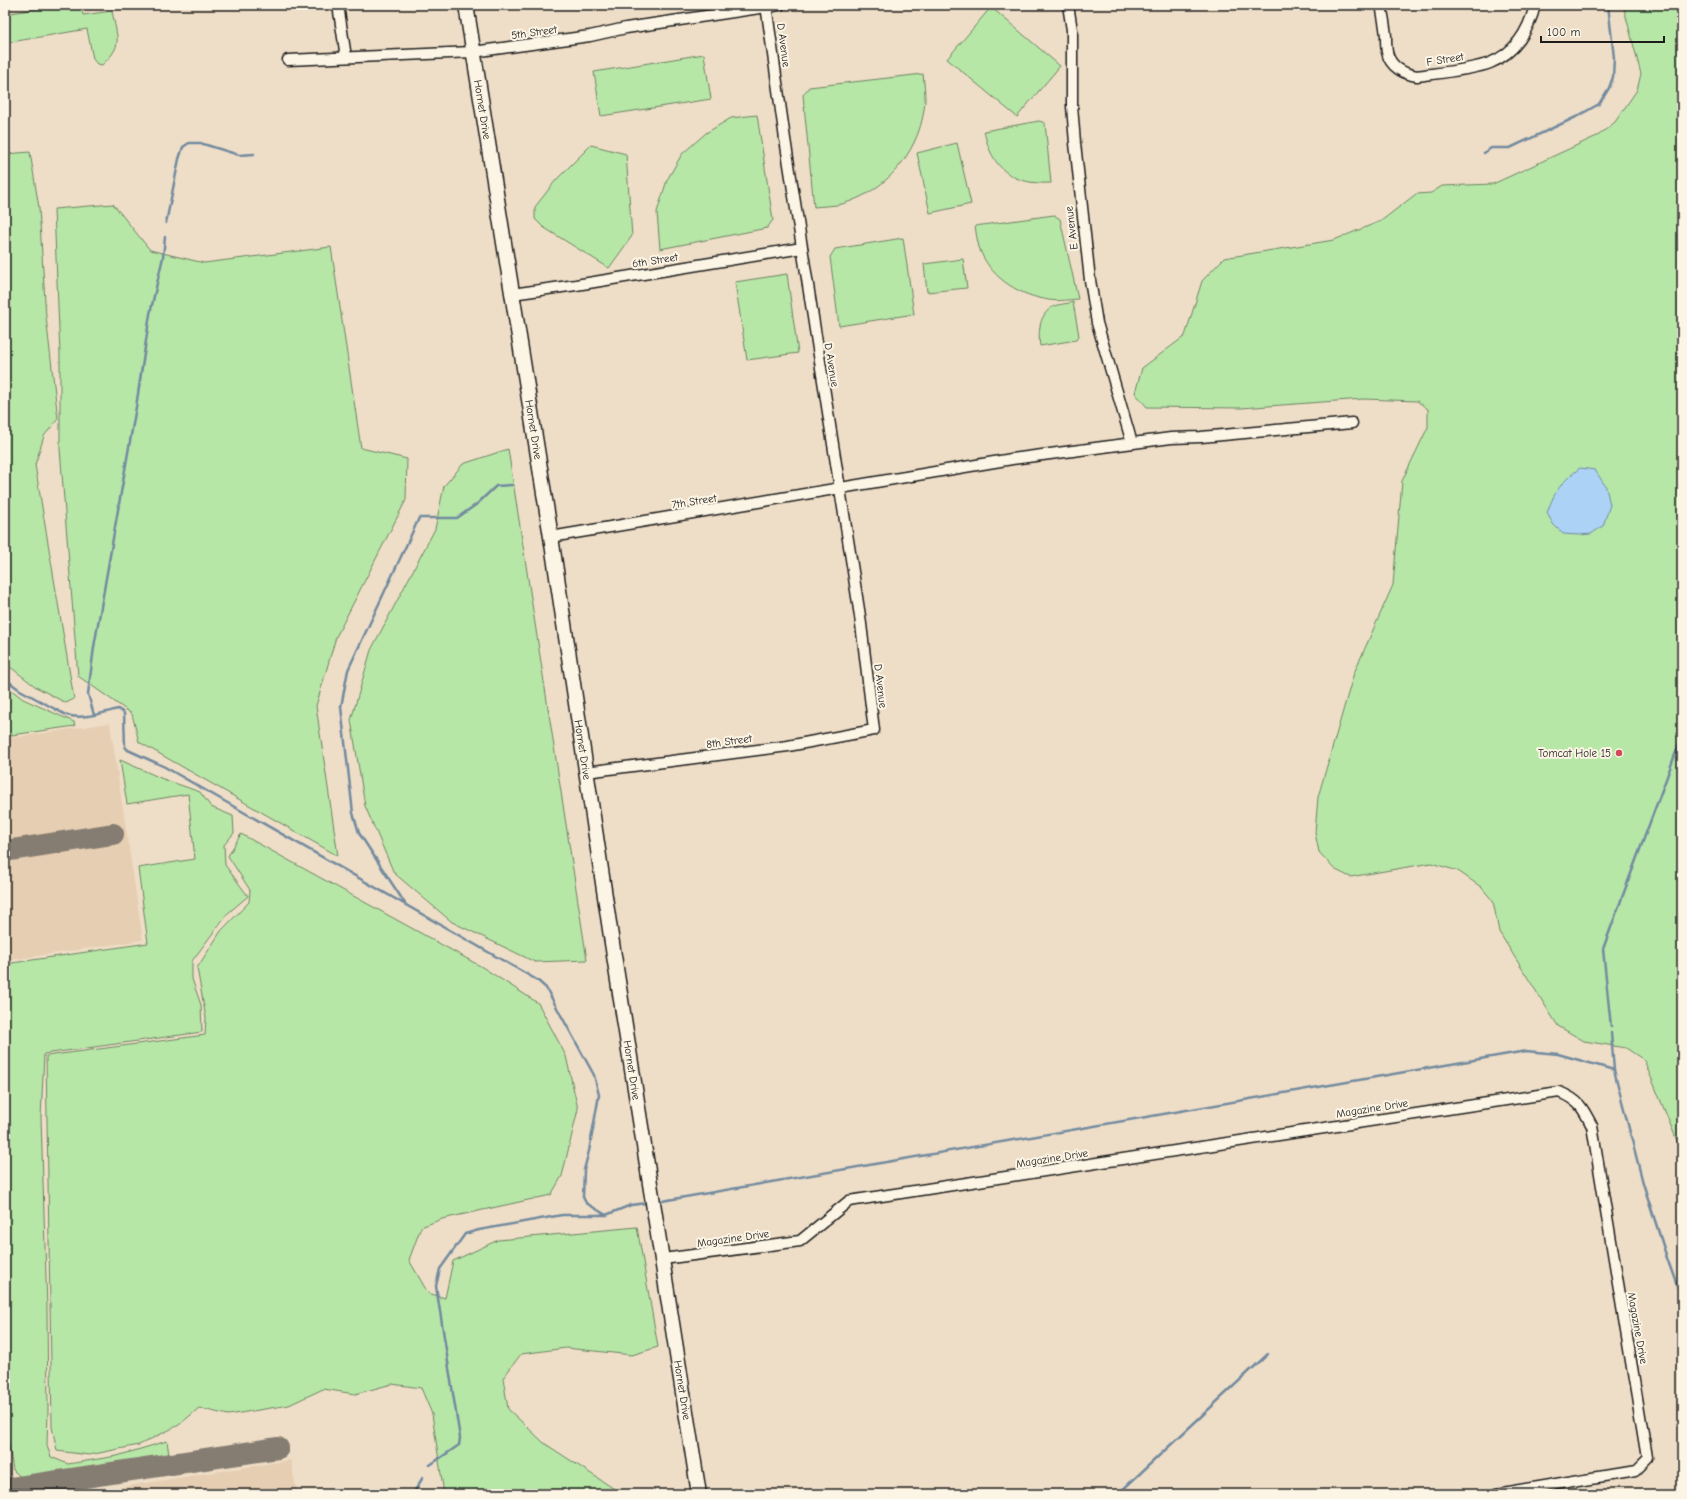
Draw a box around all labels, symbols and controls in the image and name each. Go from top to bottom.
scale bar [1541,18,1664,44]
street label: D Avenue [774,22,793,68]
street label: 5th Street [510,23,559,42]
text: 100 m [1547,25,1580,39]
street label: F Street [1426,50,1465,69]
street label: Hornet Drive [471,79,493,141]
street label: E Avenue [1062,205,1081,250]
street label: 6th Street [631,250,680,271]
street label: D Avenue [822,342,841,388]
street label: Hornet Drive [522,399,545,461]
street label: 7th Street [671,491,718,511]
street label: D Avenue [871,663,890,709]
street label: Hornet Drive [572,719,593,781]
street label: 8th Street [705,732,754,751]
place label: Tomcat Hole 15 [1538,747,1611,760]
marker: Tomcat Hole 15 [1614,748,1624,758]
street label: Hornet Drive [620,1039,643,1101]
street label: Magazine Drive [1335,1096,1409,1121]
street label: Magazine Drive [1015,1146,1089,1171]
street label: Magazine Drive [696,1227,770,1250]
street label: Magazine Drive [1625,1291,1650,1365]
street label: Hornet Drive [671,1359,693,1422]

